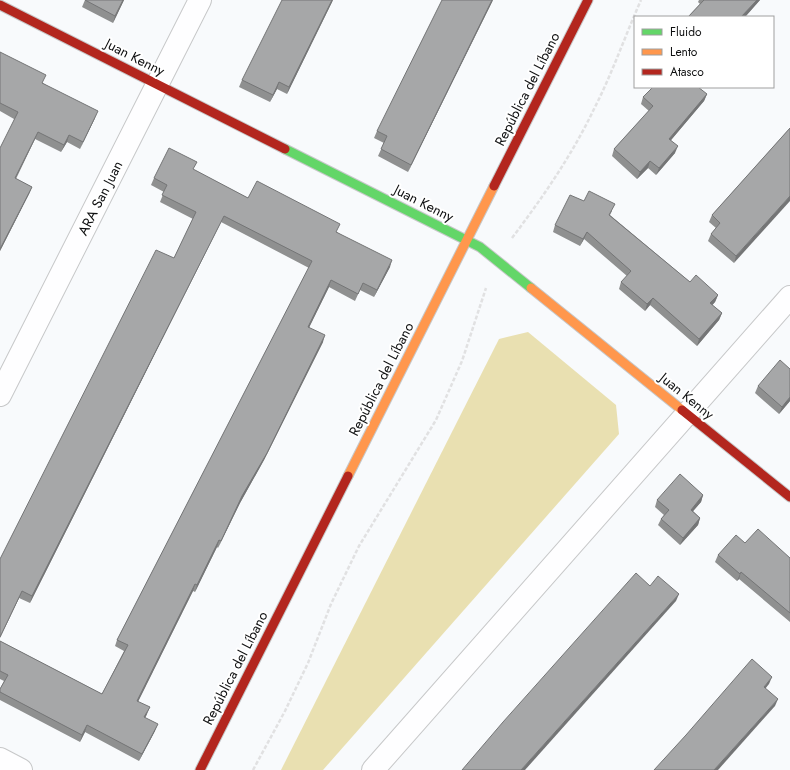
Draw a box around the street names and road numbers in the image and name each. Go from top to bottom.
street label: República del Líbano [490,28,564,149]
street label: Juan Kenny [100,33,169,81]
street label: ARA San Juan [73,157,127,239]
street label: Juan Kenny [389,179,458,227]
street label: República del Líbano [344,318,418,439]
street label: Juan Kenny [654,367,719,425]
street label: República del Líbano [198,607,272,728]

